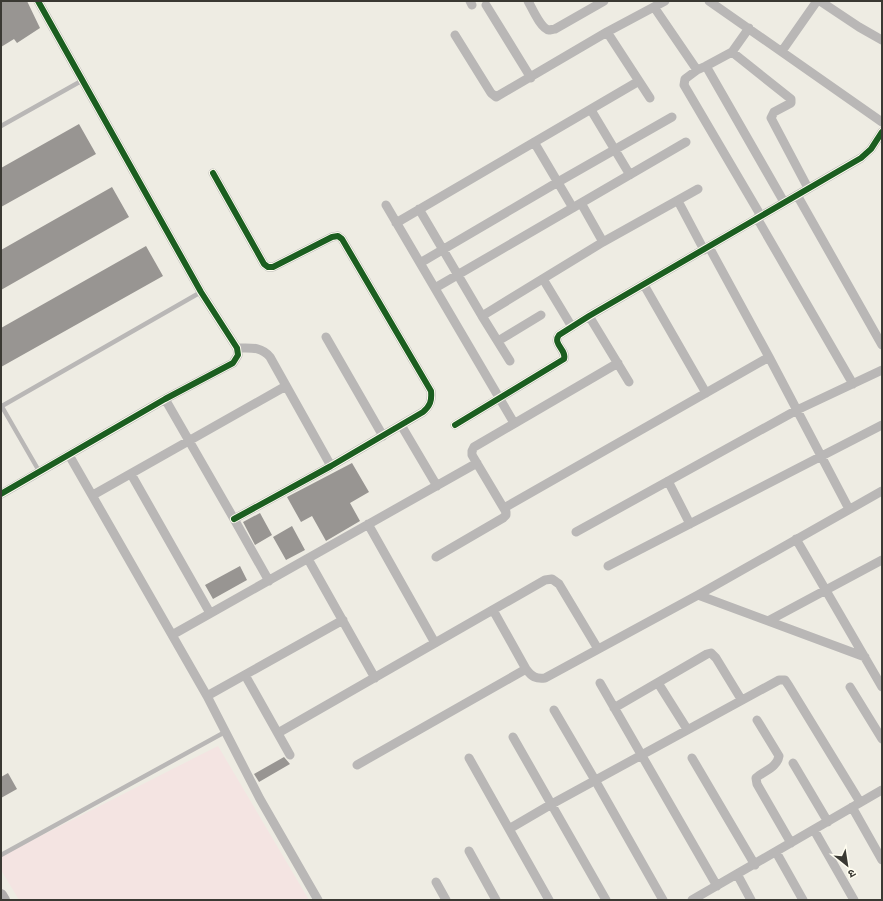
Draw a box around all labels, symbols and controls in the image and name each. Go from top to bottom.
north arrow [827,845,867,885]
text: उ [846,867,858,881]

